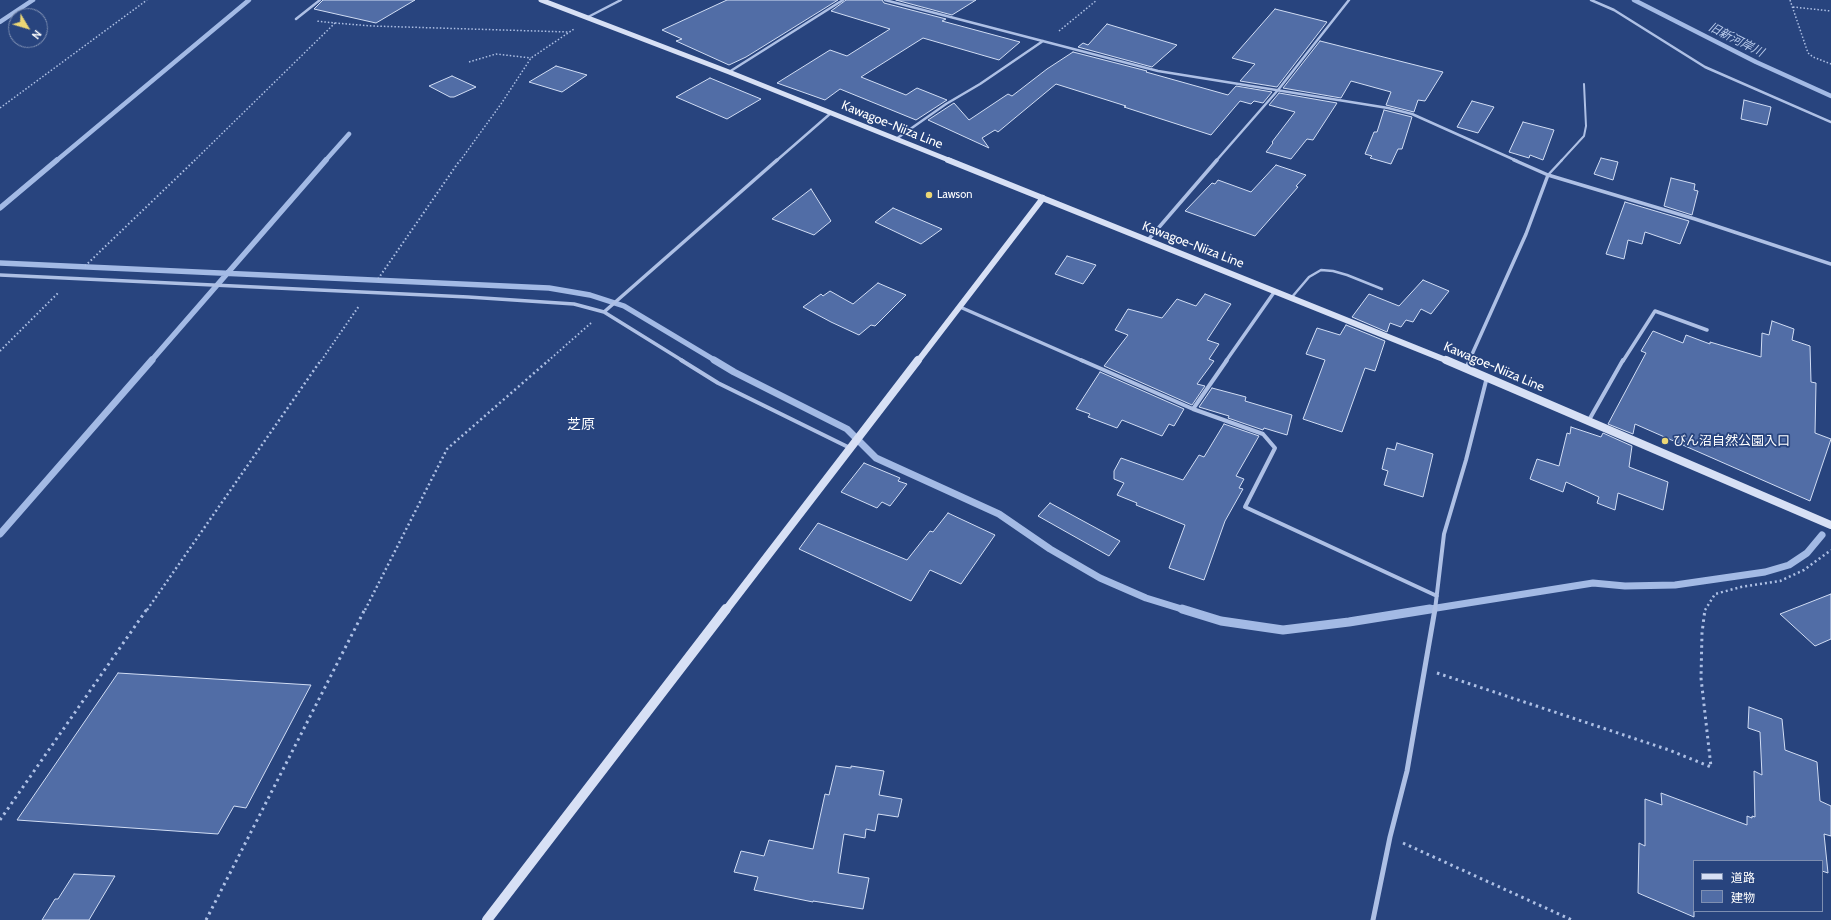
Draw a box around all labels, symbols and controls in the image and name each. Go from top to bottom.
north arrow [8,8,48,48]
water label: 旧新河岸川 [1706,20,1766,60]
text: N [29,27,45,42]
street label: Kawagoe-Niiza Line [839,98,945,152]
place label: Lawson [937,188,972,202]
marker: Lawson [924,190,934,200]
street label: Kawagoe-Niiza Line [1140,218,1246,272]
street label: Kawagoe-Niiza Line [1441,339,1547,395]
district label: 芝原 [567,417,595,433]
place label: びん沼自然公園入口 [1673,433,1790,449]
marker: びん沼自然公園入口 [1660,436,1670,446]
legend [1693,860,1823,912]
text: 道路 [1731,870,1755,885]
text: 建物 [1731,890,1755,905]

